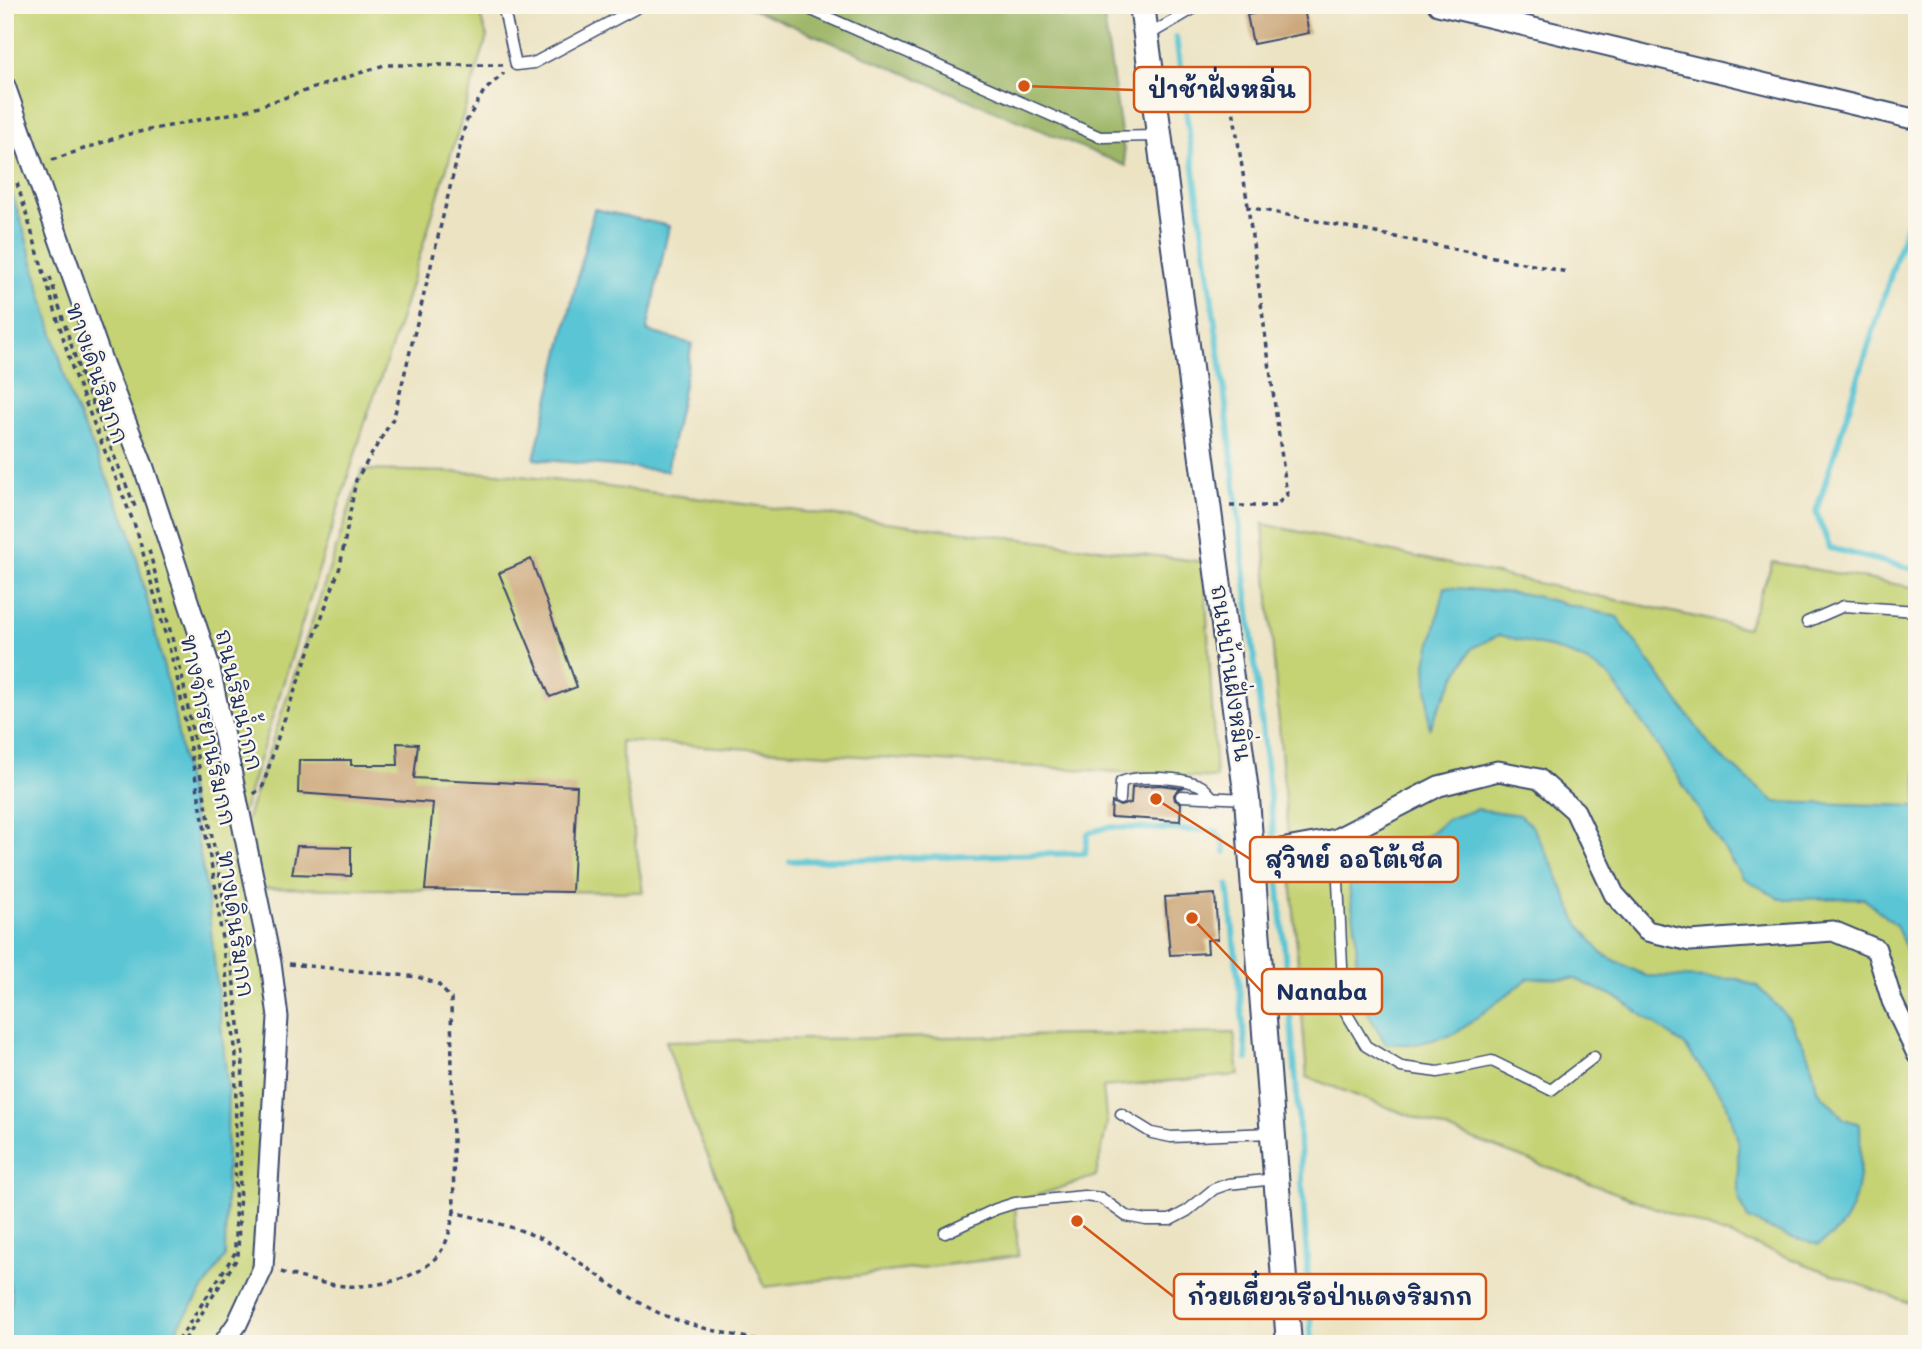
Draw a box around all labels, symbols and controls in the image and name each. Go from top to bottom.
text: ป่าช้าฝั่งหมิ่น [1148,66,1296,104]
callout: ป่าช้าฝั่งหมิ่น [1134,67,1310,112]
street label: ทางเดินริมกก [60,298,136,448]
street label: ถนนบ้านฝั่งหมิ่น [1205,582,1265,763]
street label: ถนนริมน้ำกก [209,625,276,774]
street label: ทางจักรยานริมกก [174,631,244,828]
callout: สุวิทย์ ออโต้เช็ค [1250,837,1458,882]
text: สุวิทย์ ออโต้เช็ค [1264,841,1444,879]
street label: ทางเดินริมกก [212,848,262,999]
callout: Nanaba [1262,969,1382,1014]
text: Nanaba [1276,975,1368,1006]
text: ก๋วยเตี๋ยวเรือป่าแดงริมกก [1188,1270,1472,1311]
callout: ก๋วยเตี๋ยวเรือป่าแดงริมกก [1174,1274,1486,1319]

